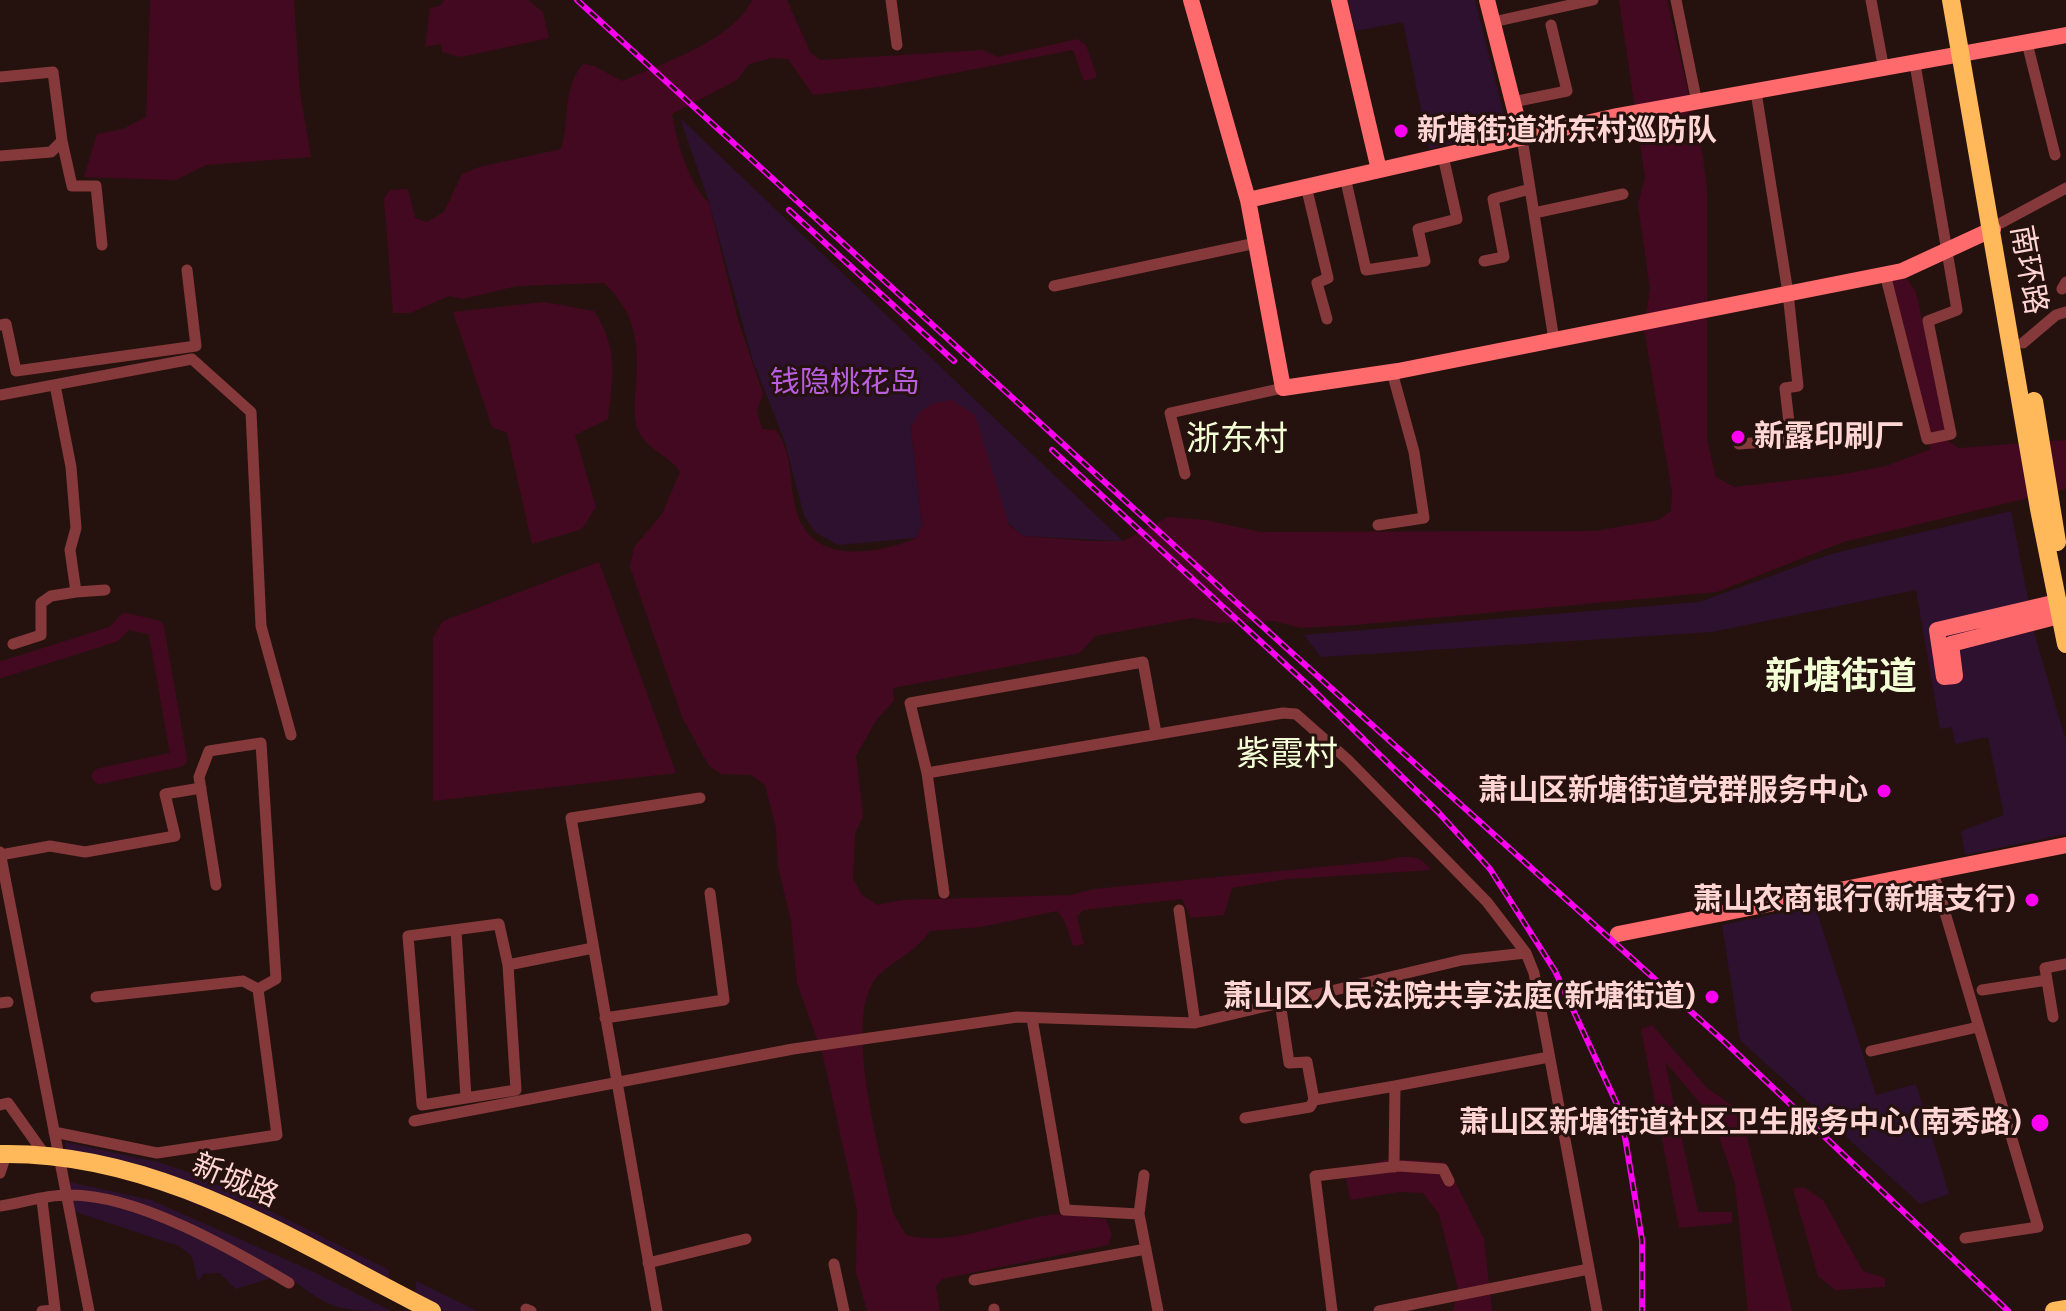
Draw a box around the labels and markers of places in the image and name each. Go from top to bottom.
place label: 新塘街道浙东村巡防队 [1417,113,1717,149]
marker: 新塘街道浙东村巡防队 [1392,122,1410,140]
place label: 新露印刷厂 [1754,419,1904,455]
marker: 新露印刷厂 [1729,428,1747,446]
place label: 萧山区新塘街道党群服务中心 [1478,773,1868,809]
marker: 萧山区新塘街道党群服务中心 [1875,782,1893,800]
place label: 萧山农商银行(新塘支行) [1693,882,2016,918]
marker: 萧山农商银行(新塘支行) [2023,891,2041,909]
place label: 萧山区人民法院共享法庭(新塘街道) [1223,979,1696,1015]
marker: 萧山区人民法院共享法庭(新塘街道) [1703,988,1721,1006]
place label: 萧山区新塘街道社区卫生服务中心(南秀路) [1459,1105,2022,1141]
marker: 萧山区新塘街道社区卫生服务中心(南秀路) [2029,1112,2051,1134]

